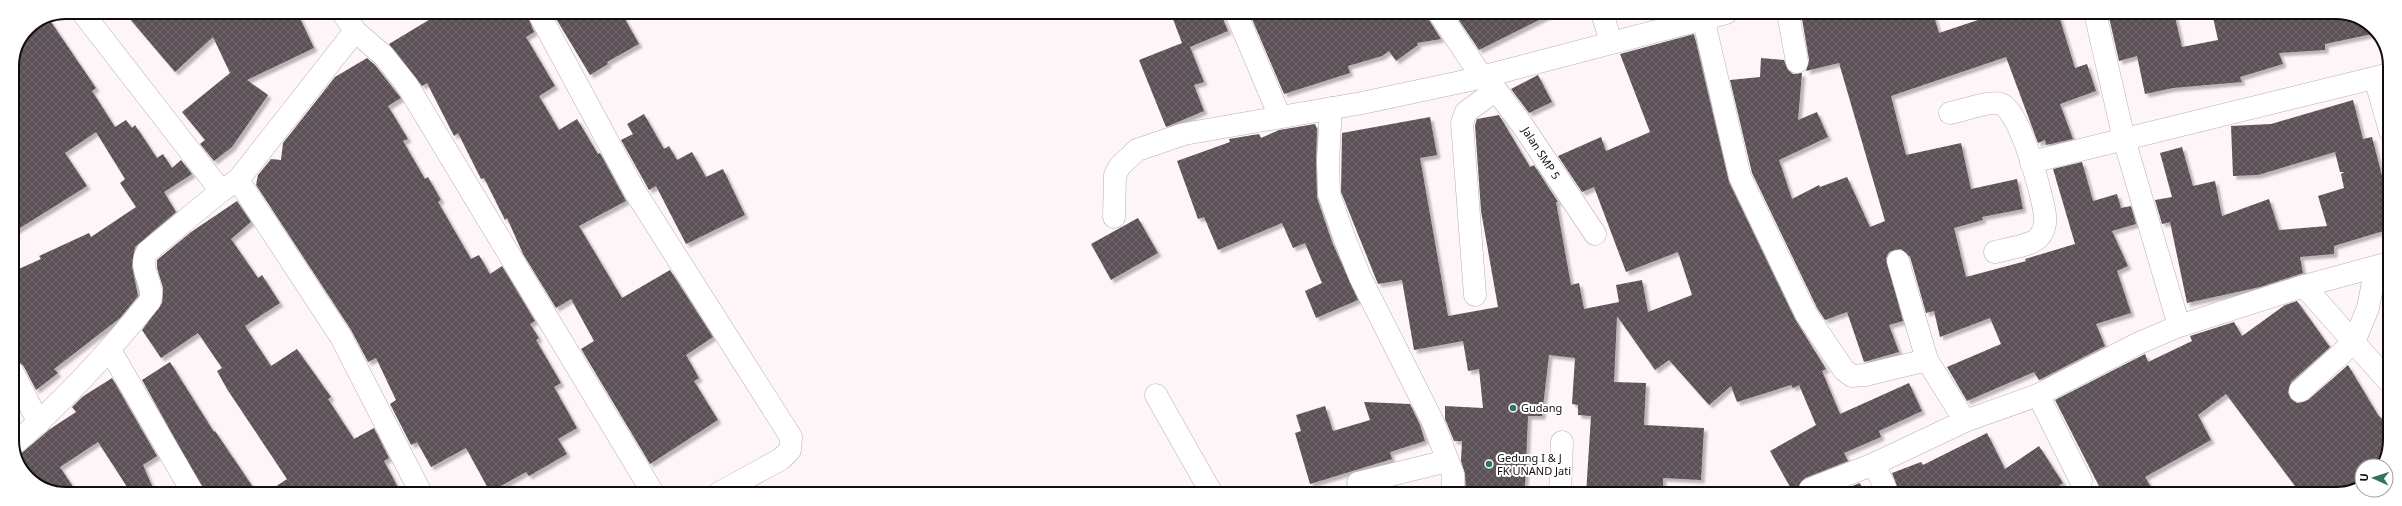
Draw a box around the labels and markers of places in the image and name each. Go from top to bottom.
place label: Gudang [1521,400,1562,415]
marker: Gudang [1508,403,1518,413]
place label: Gedung I & J FK UNAND Jati [1497,450,1571,478]
marker: Gedung I & J FK UNAND Jati [1484,459,1494,469]

